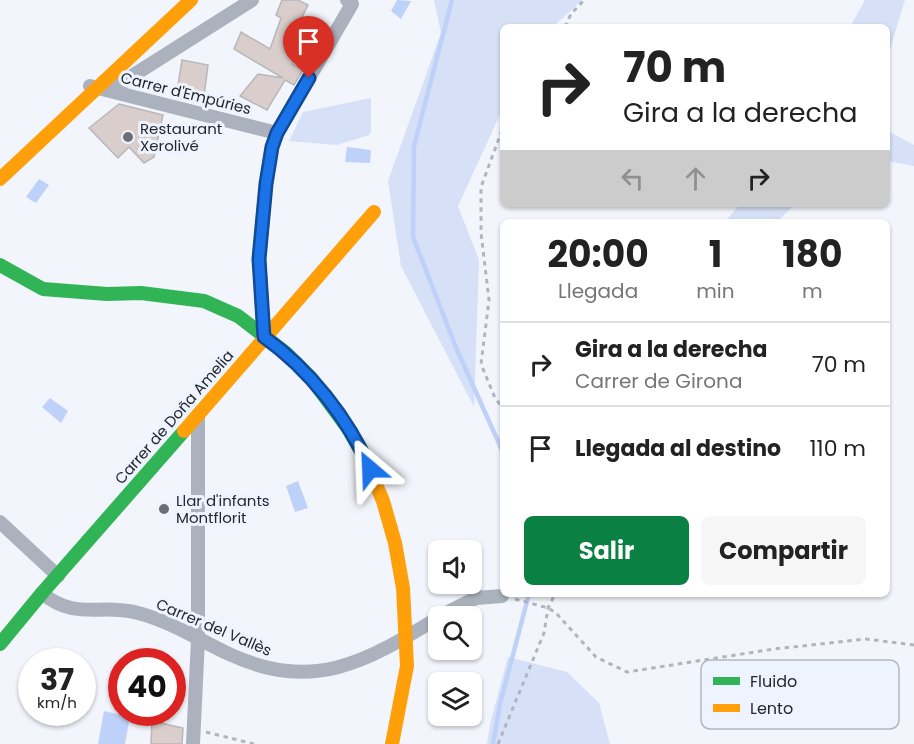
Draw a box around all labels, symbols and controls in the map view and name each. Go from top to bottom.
pin [283,16,334,78]
icon: arrive [292,25,325,58]
text: 70 m [623,38,726,97]
icon: right [524,48,602,126]
street label: Carrer d'Empúries [119,67,254,119]
text: Gira a la derecha [623,94,857,131]
place label: Restaurant Xerolivé [140,118,222,156]
marker: Restaurant Xerolivé [121,130,135,144]
icon: left [616,162,649,195]
icon: ahead [679,162,712,195]
icon: right [742,162,775,195]
text: 20:00 [548,229,649,280]
text: 1 [709,229,722,280]
text: 180 [782,229,842,280]
text: Llegada [558,277,638,305]
text: min [696,277,735,305]
text: m [802,277,823,305]
text: Gira a la derecha [575,334,768,365]
street label: Carrer de Doña Amelia [110,345,238,489]
icon: right [524,348,557,381]
text: 70 m [812,349,866,380]
text: Carrer de Girona [575,367,742,395]
icon: arrive [524,432,557,465]
text: Llegada al destino [575,433,781,464]
text: 110 m [810,433,866,464]
position arrow [338,437,402,501]
place label: Llar d'infants Montflorit [176,490,270,528]
marker: Llar d'infants Montflorit [157,502,171,516]
button: Salir [524,516,689,585]
button: Compartir [701,516,866,585]
map controls [428,540,482,726]
button: sound [428,540,482,594]
street label: Carrer del Vallès [153,593,275,661]
button: search [428,606,482,660]
speed limit sign: 40 [108,648,186,726]
text: 37 [40,658,74,701]
legend [701,660,899,729]
text: Fluido [750,670,797,693]
button: layers [428,672,482,726]
text: km/h [37,692,77,713]
text: Lento [750,697,793,720]

